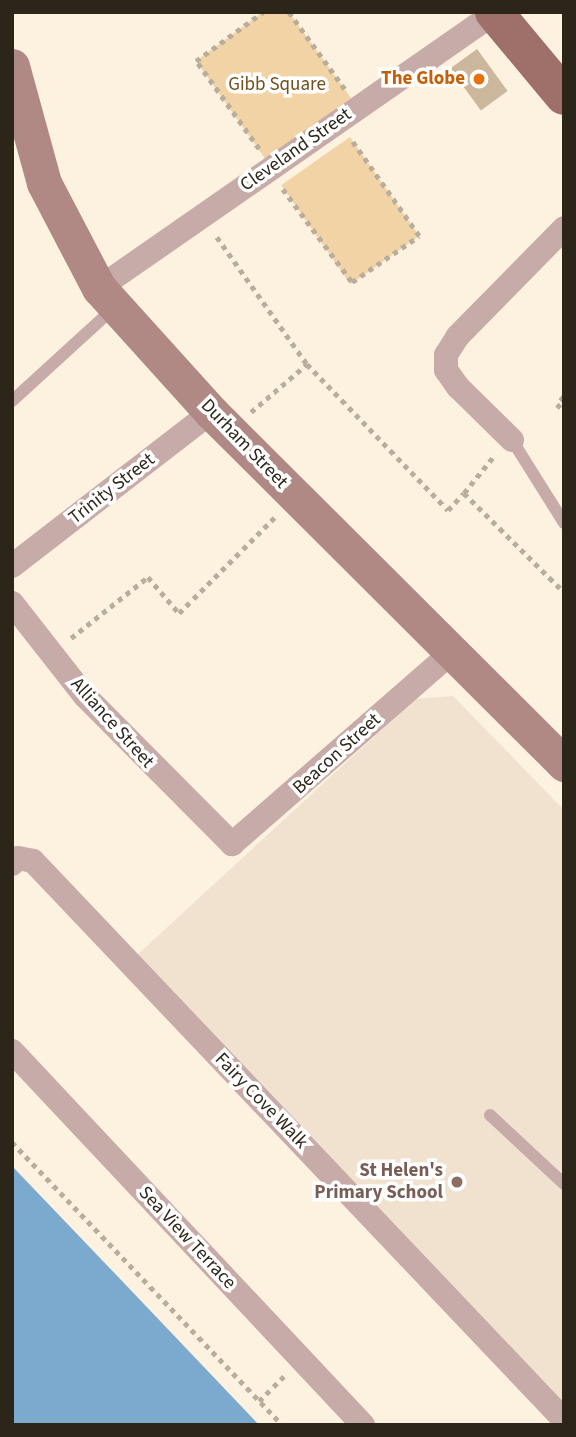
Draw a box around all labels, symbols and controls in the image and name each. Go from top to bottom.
place label: The Globe [381,68,465,90]
marker: The Globe [471,71,487,87]
park label: Gibb Square [228,74,326,96]
street label: Cleveland Street [236,103,356,197]
street label: Durham Street [196,394,292,494]
street label: Trinity Street [65,449,159,529]
street label: Alliance Street [65,673,159,773]
street label: Beacon Street [288,709,386,799]
street label: Fairy Cove Walk [210,1048,312,1154]
place label: St Helen's Primary School [314,1160,443,1204]
marker: St Helen's Primary School [449,1174,465,1190]
street label: Sea View Terrace [133,1182,241,1294]

